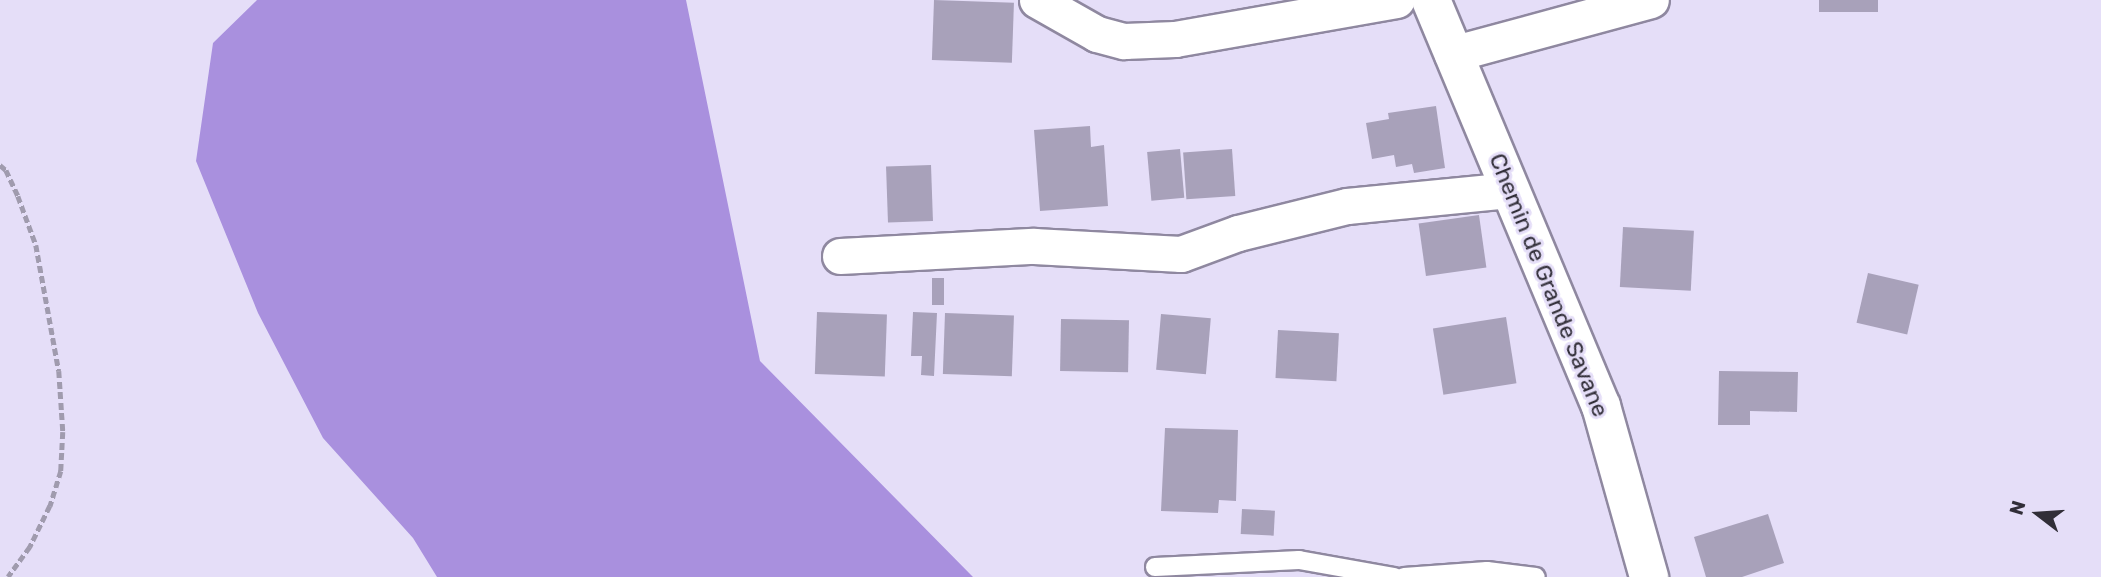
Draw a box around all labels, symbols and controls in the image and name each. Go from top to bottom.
street label: Chemin de Grande Savane [1483,149,1615,421]
north arrow [2003,479,2073,549]
text: N [2004,498,2030,518]

